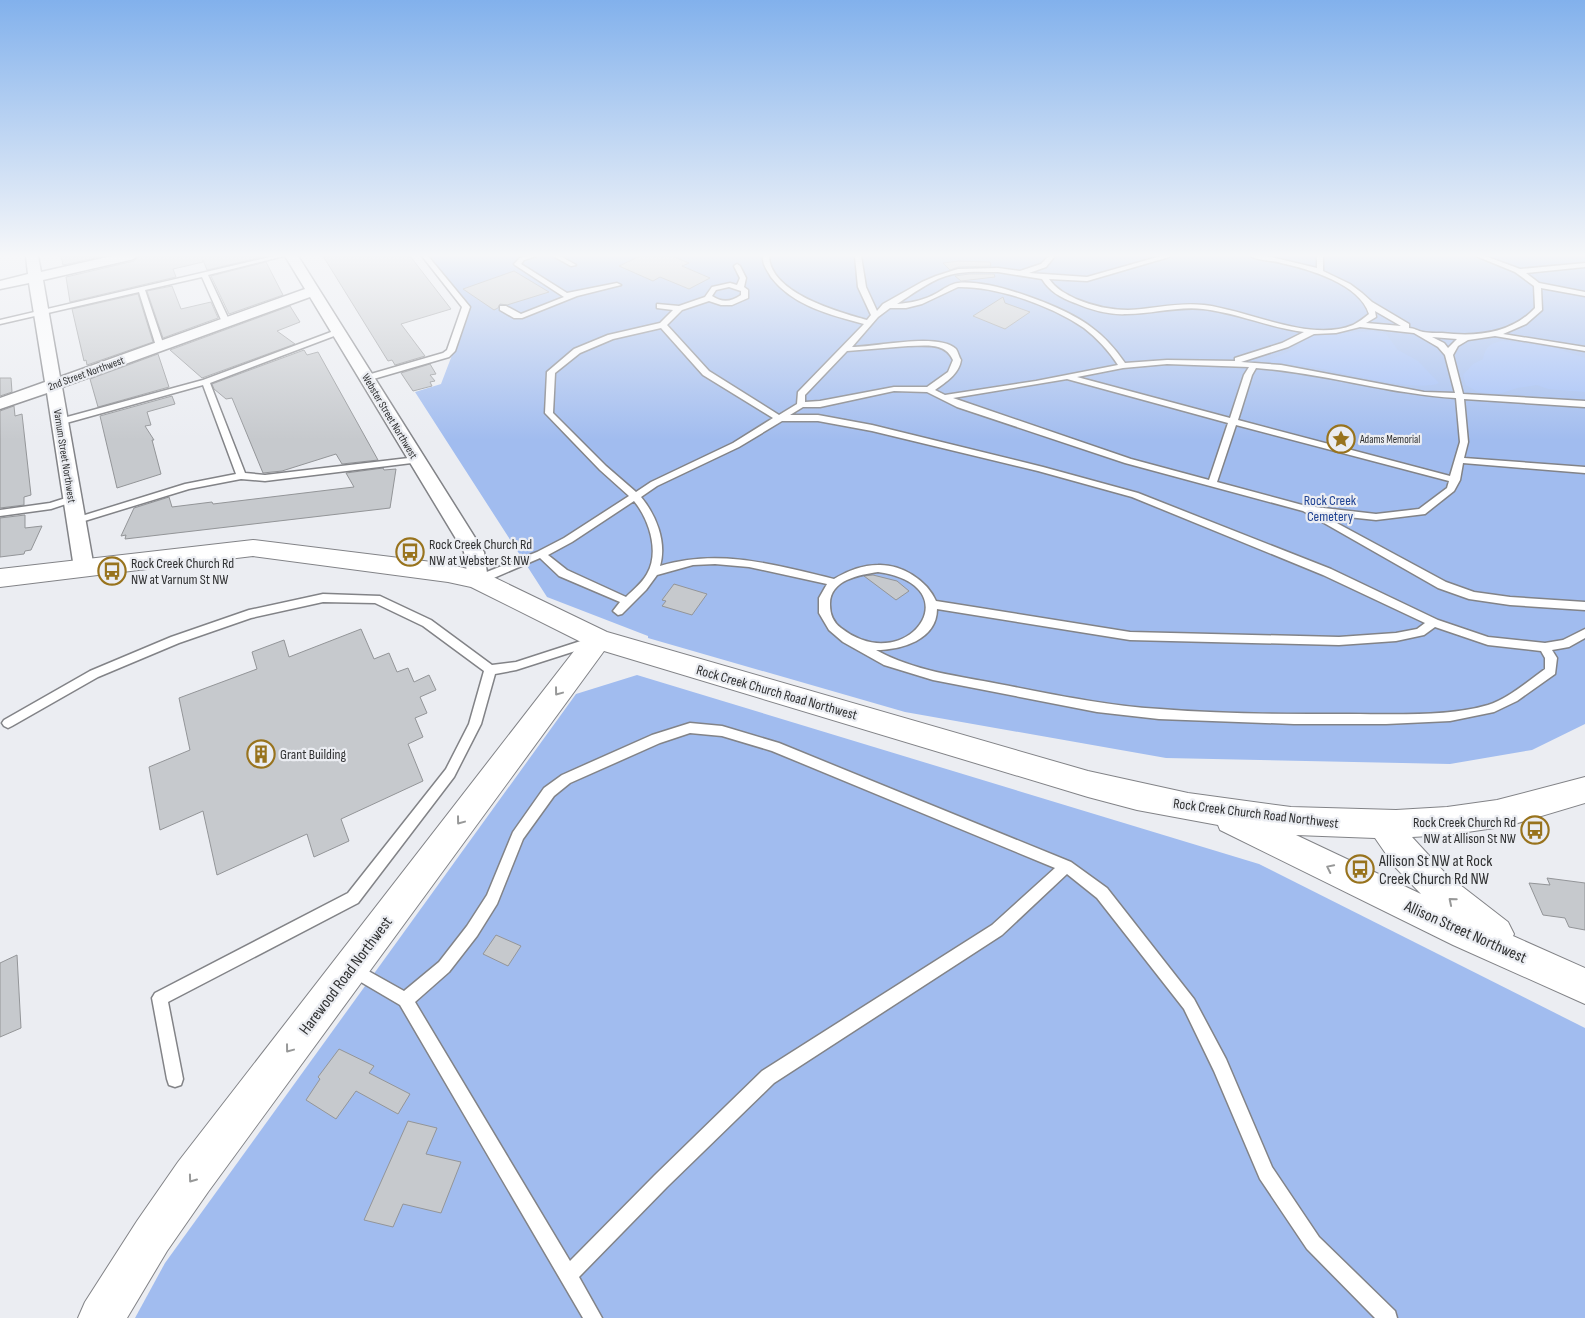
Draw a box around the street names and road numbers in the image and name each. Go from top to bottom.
street label: 2nd Street Northwest [46,353,127,393]
street label: Webster Street Northwest [359,371,420,462]
street label: Varnum Street Northwest [51,408,78,504]
street label: Rock Creek Church Road Northwest [694,661,859,724]
street label: Rock Creek Church Road Northwest [1172,795,1340,832]
street label: Allison Street Northwest [1400,897,1530,968]
street label: Harewood Road Northwest [296,913,397,1039]

